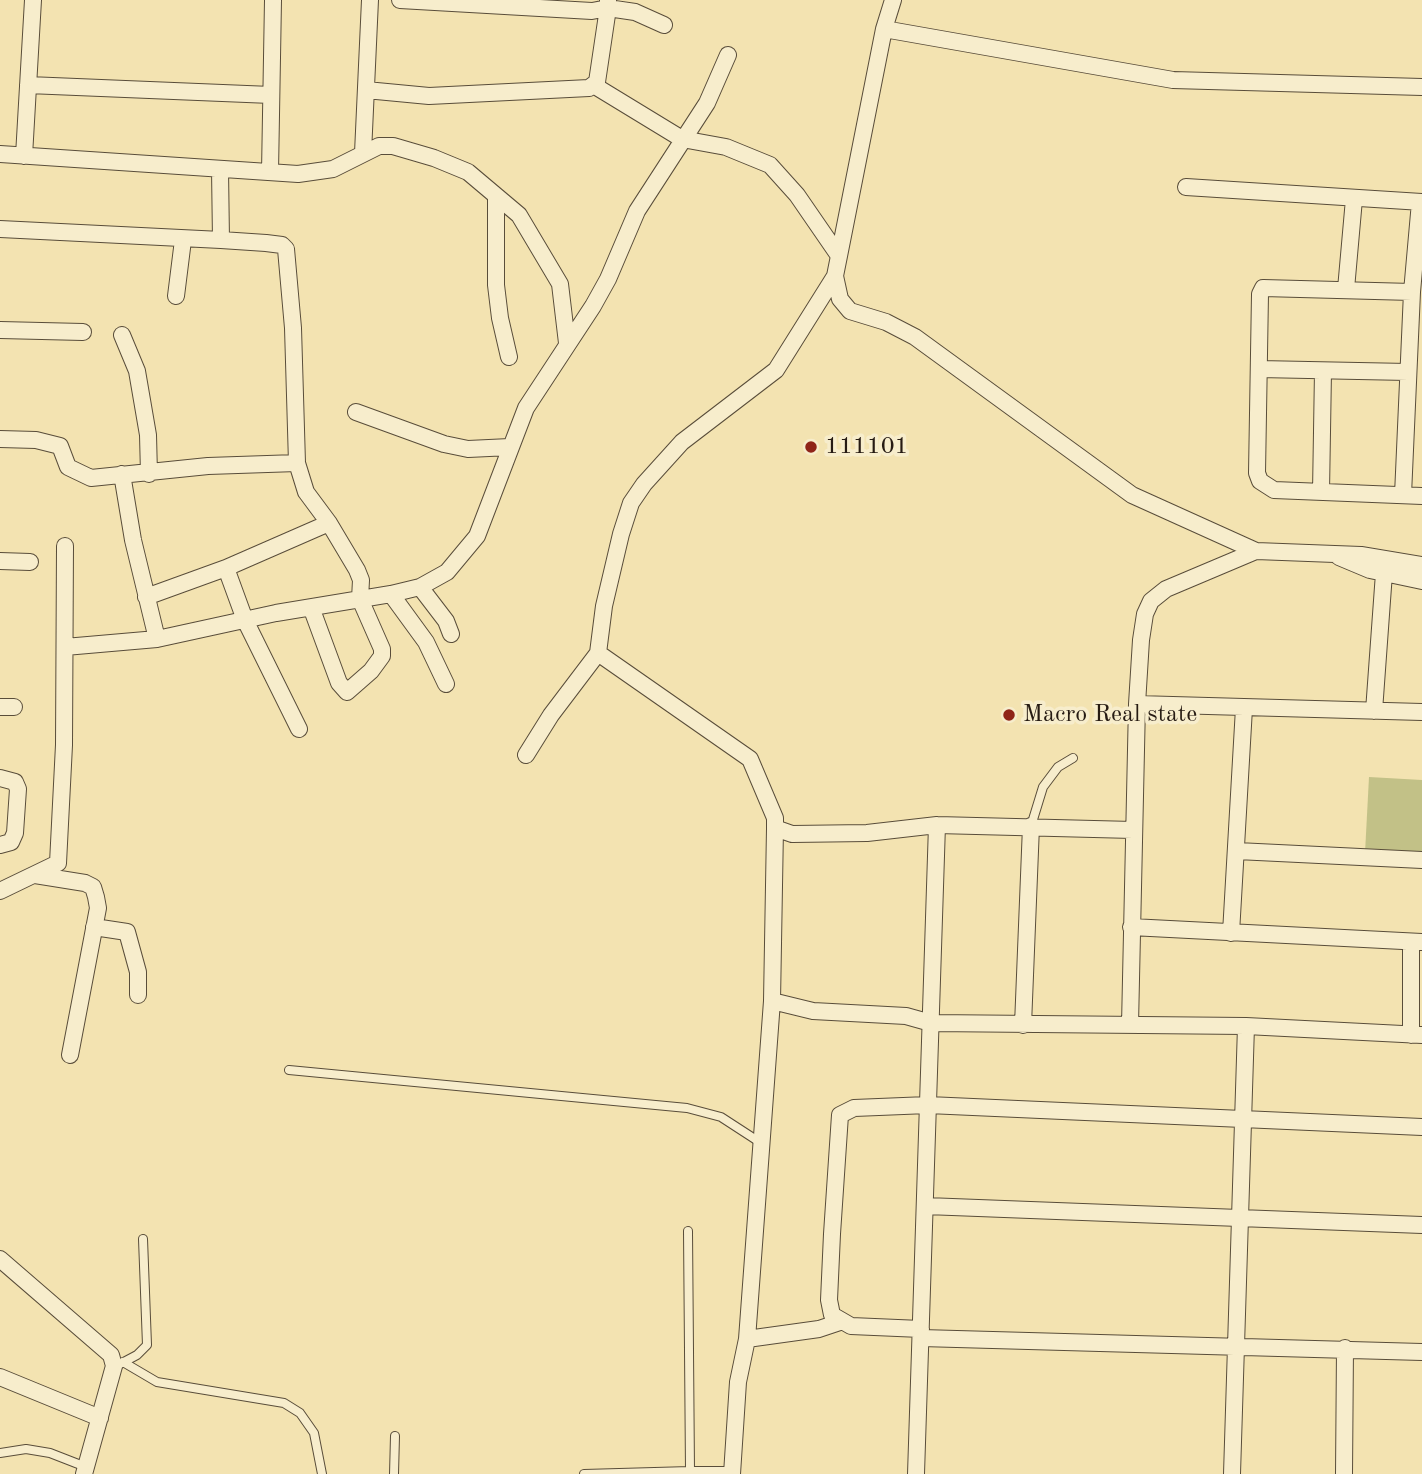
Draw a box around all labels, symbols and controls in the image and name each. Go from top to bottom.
place label: 111101 [825,433,909,461]
marker: 111101 [803,439,819,455]
place label: Macro Real state [1023,701,1197,729]
marker: Macro Real state [1001,707,1017,723]

